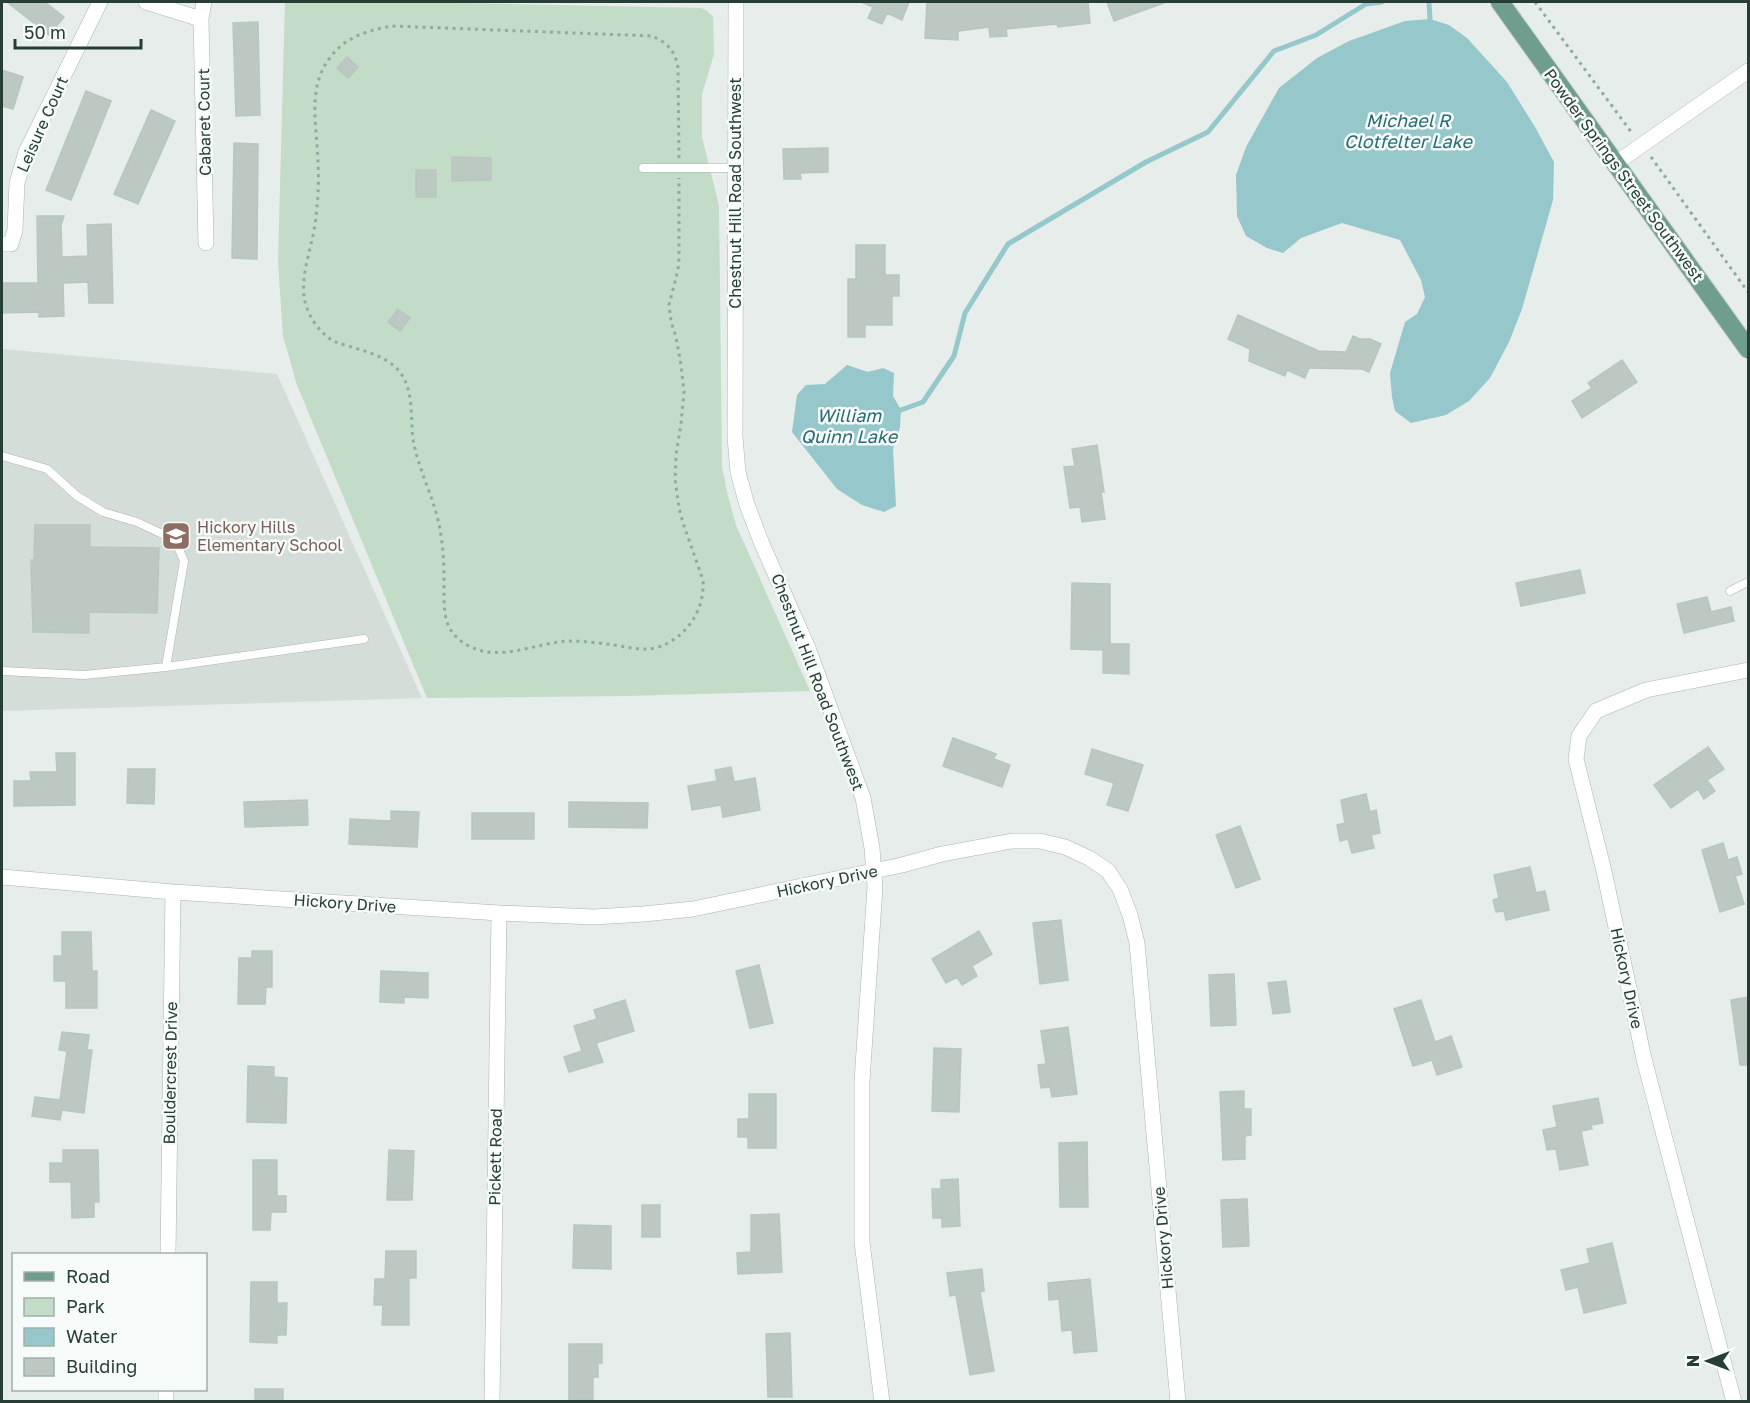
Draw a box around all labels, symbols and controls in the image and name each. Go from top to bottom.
scale bar [15,12,141,50]
text: 50 m [24,21,66,43]
street label: Powder Springs Street Southwest [1540,65,1708,285]
street label: Cabaret Court [193,68,215,176]
street label: Leisure Court [12,73,72,175]
street label: Chestnut Hill Road Southwest [725,77,745,309]
water label: Michael R Clotfelter Lake [1344,109,1474,152]
water label: William Quinn Lake [801,404,899,447]
place label: Hickory Hills Elementary School [197,517,342,555]
school or university icon: Hickory Hills Elementary School [160,520,192,552]
street label: Chestnut Hill Road Southwest [767,570,869,794]
street label: Hickory Drive [775,861,879,901]
street label: Hickory Drive [293,889,397,917]
street label: Hickory Drive [1607,926,1647,1030]
street label: Bouldercrest Drive [159,1001,181,1145]
street label: Pickett Road [484,1108,506,1206]
street label: Hickory Drive [1149,1186,1177,1290]
legend [12,1253,207,1391]
text: Road [66,1265,110,1287]
text: Park [66,1295,105,1317]
text: Water [66,1325,117,1347]
north arrow [1678,1331,1738,1391]
text: Building [66,1355,137,1377]
text: N [1683,1355,1703,1367]

